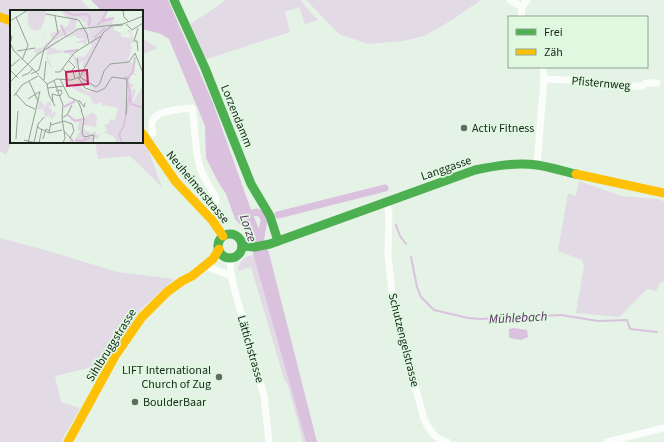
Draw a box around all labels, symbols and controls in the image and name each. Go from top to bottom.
inset map [10,10,143,143]
legend [508,16,648,68]
text: Frei [544,24,563,41]
text: Zäh [544,44,563,61]
street label: Pfisternweg [571,72,631,95]
street label: Lorzendamm [216,82,257,150]
place label: Activ Fitness [472,120,534,137]
marker: Activ Fitness [459,123,469,133]
street label: Neuheimerstrasse [162,147,233,227]
street label: Langgasse [419,152,474,185]
water label: Lorze [235,212,261,245]
street label: Schutzengelstrasse [384,291,423,389]
street label: Sihlbruggstrasse [82,305,141,385]
water label: Mühlebach [488,307,548,329]
street label: Lättichstrasse [233,313,268,385]
place label: LIFT International Church of Zug [122,362,211,393]
marker: LIFT International Church of Zug [214,372,224,382]
place label: BoulderBaar [143,394,207,411]
marker: BoulderBaar [130,397,140,407]

